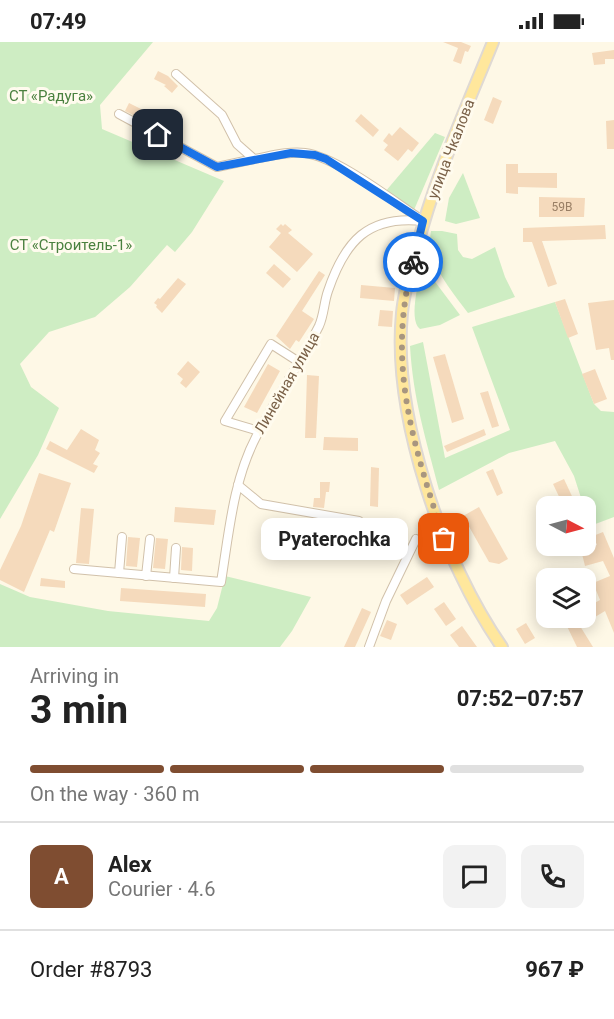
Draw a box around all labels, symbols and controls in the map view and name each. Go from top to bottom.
text: 07:49 [30,9,87,34]
park label: СТ «Радуга» [9,87,93,105]
street label: улица Чкалова [424,97,478,201]
pin [132,109,183,160]
icon: home [141,118,174,151]
house number: 59В [552,200,572,214]
courier [383,232,443,292]
park label: СТ «Строитель-1» [10,236,132,254]
icon: bike [397,246,430,279]
street label: Линейная улица [251,329,323,437]
north arrow [536,496,596,556]
map controls [536,496,596,628]
pin [418,513,469,564]
callout: Pyaterochka [261,518,408,560]
icon: bag [427,522,460,555]
text: Pyaterochka [278,527,391,551]
button: layers [536,568,596,628]
text: Arriving in [30,664,119,688]
text: 07:52–07:57 [457,686,584,711]
text: 3 min [30,687,128,733]
text: On the way · 360 m [30,782,199,806]
button: chat [443,845,506,908]
button: phone [521,845,584,908]
text: Alex [108,852,152,877]
text: A [54,864,69,889]
text: Courier · 4.6 [108,877,215,901]
text: Order #8793 [30,957,152,982]
text: 967 ₽ [525,957,584,982]

